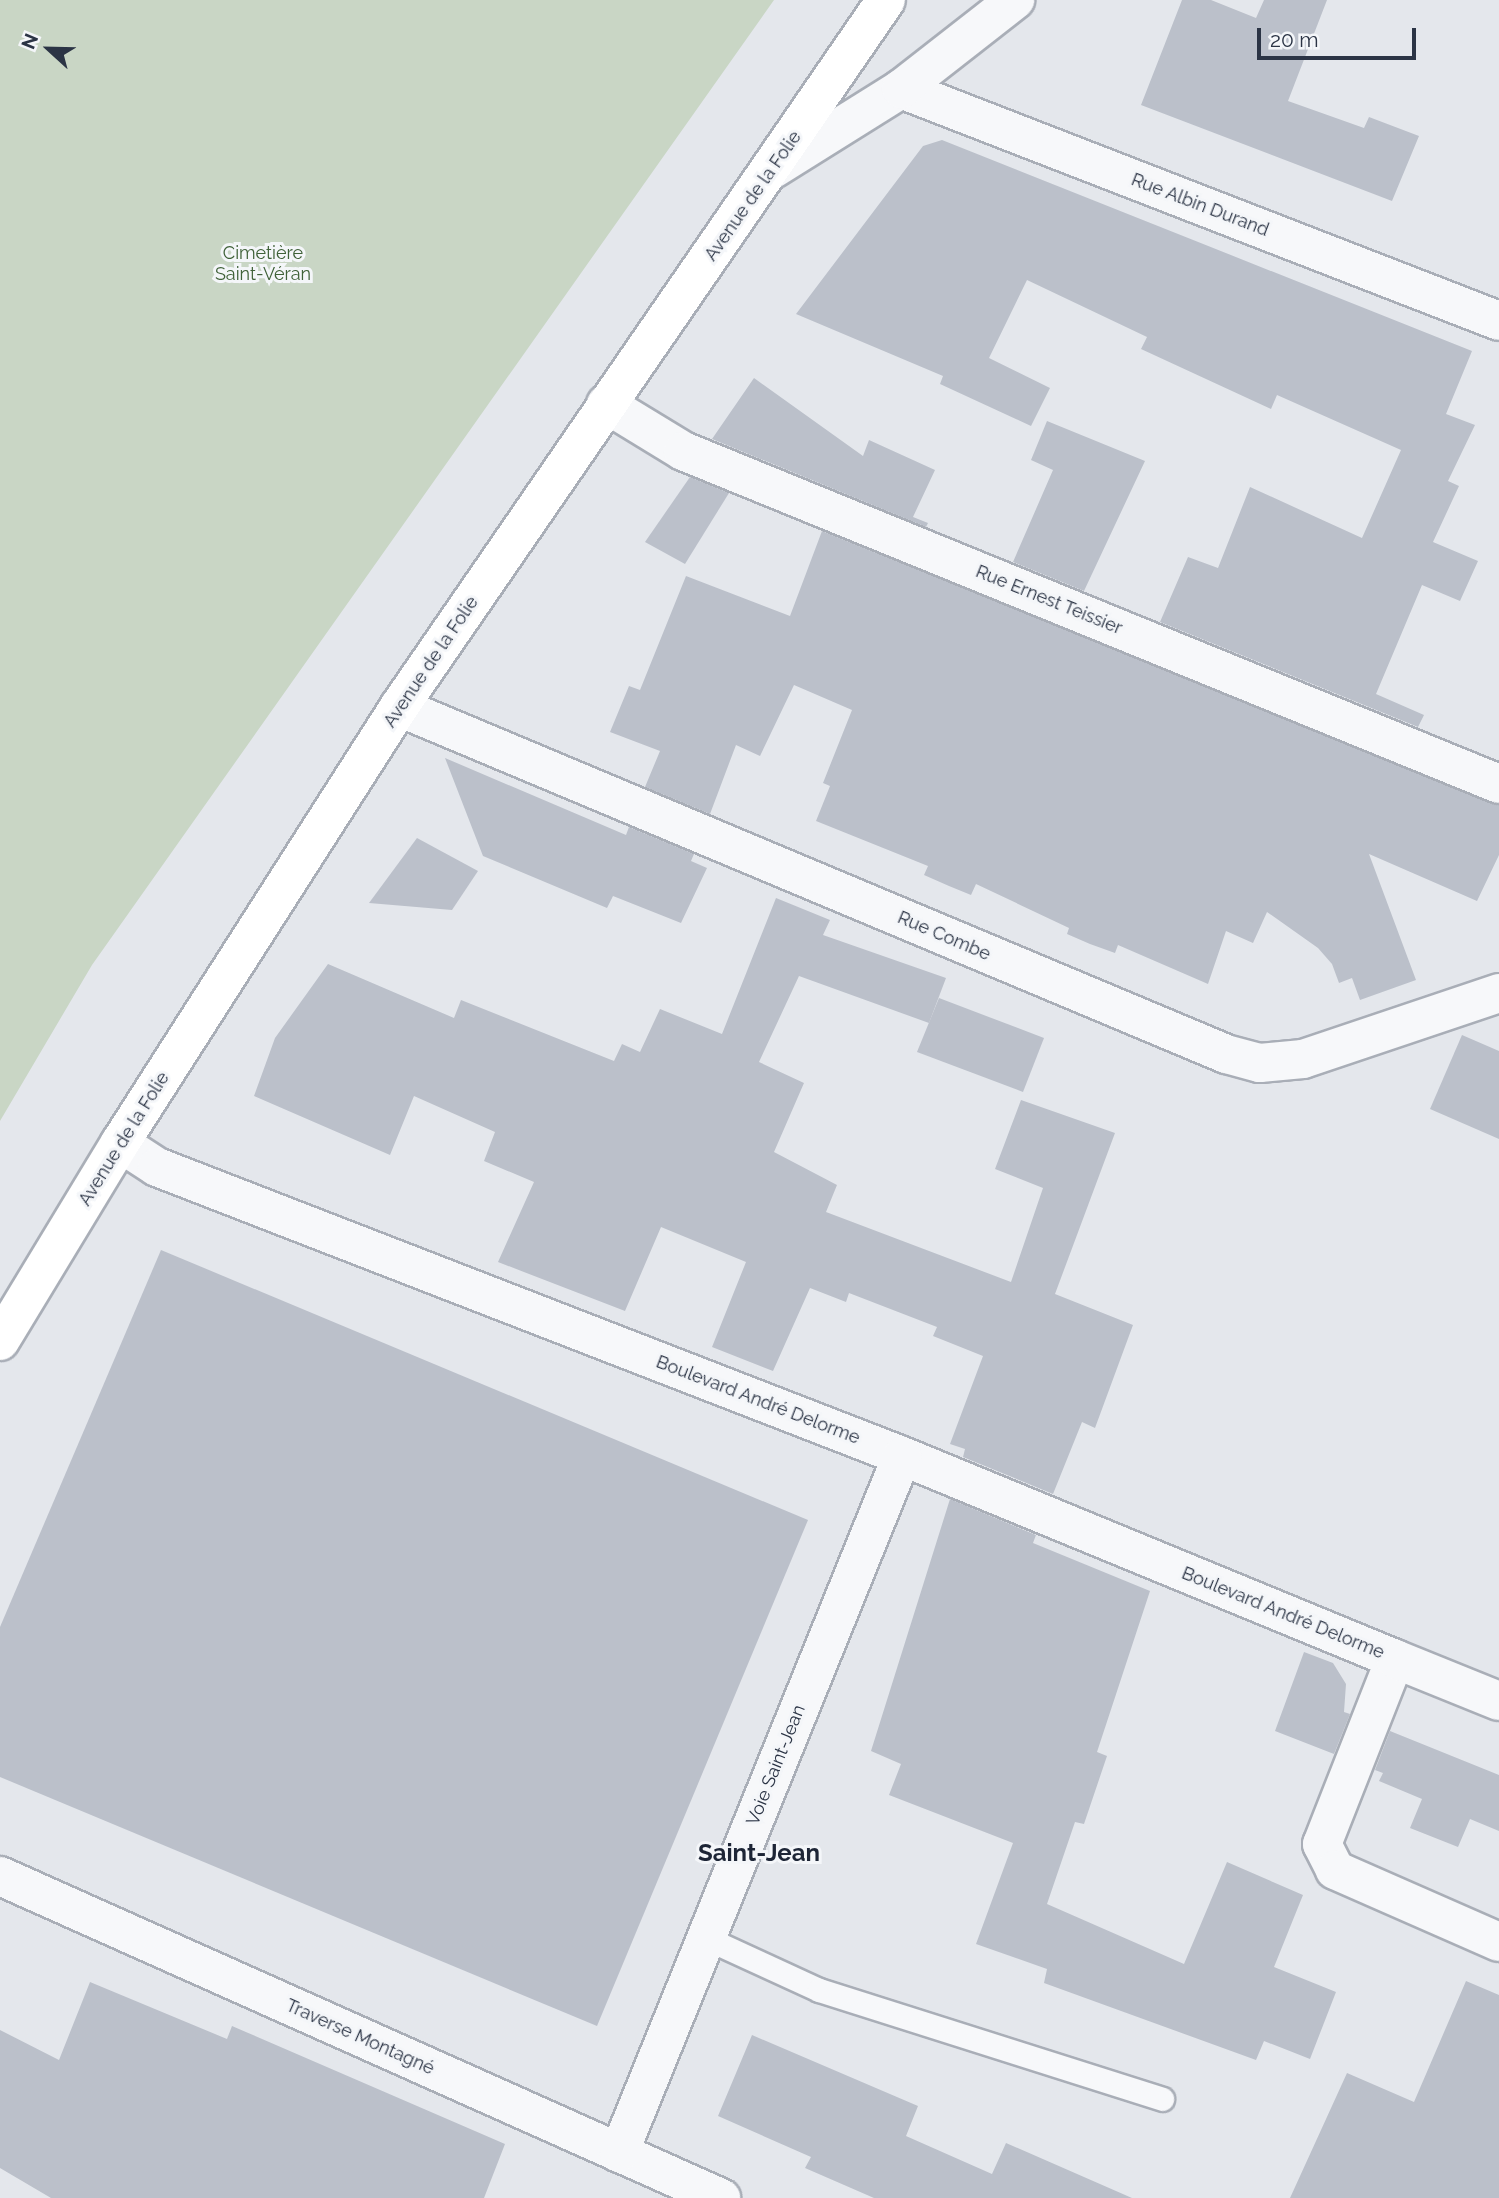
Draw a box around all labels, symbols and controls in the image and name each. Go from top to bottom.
north arrow [14,14,84,84]
scale bar [1261,14,1420,58]
text: 20 m [1270,27,1318,52]
text: N [17,30,42,52]
street label: Avenue de la Folie [700,127,806,265]
street label: Rue Albin Durand [1128,169,1272,241]
park label: Cimetière Saint-Véran [215,243,311,286]
street label: Rue Ernest Teissier [972,561,1126,639]
street label: Avenue de la Folie [379,592,483,732]
street label: Rue Combe [894,907,994,965]
street label: Avenue de la Folie [74,1068,174,1210]
street label: Boulevard André Delorme [653,1351,863,1449]
street label: Boulevard André Delorme [1178,1562,1388,1664]
street label: Voie Saint-Jean [742,1702,810,1828]
district label: Saint-Jean [698,1839,820,1867]
street label: Traverse Montagné [283,1995,437,2079]

